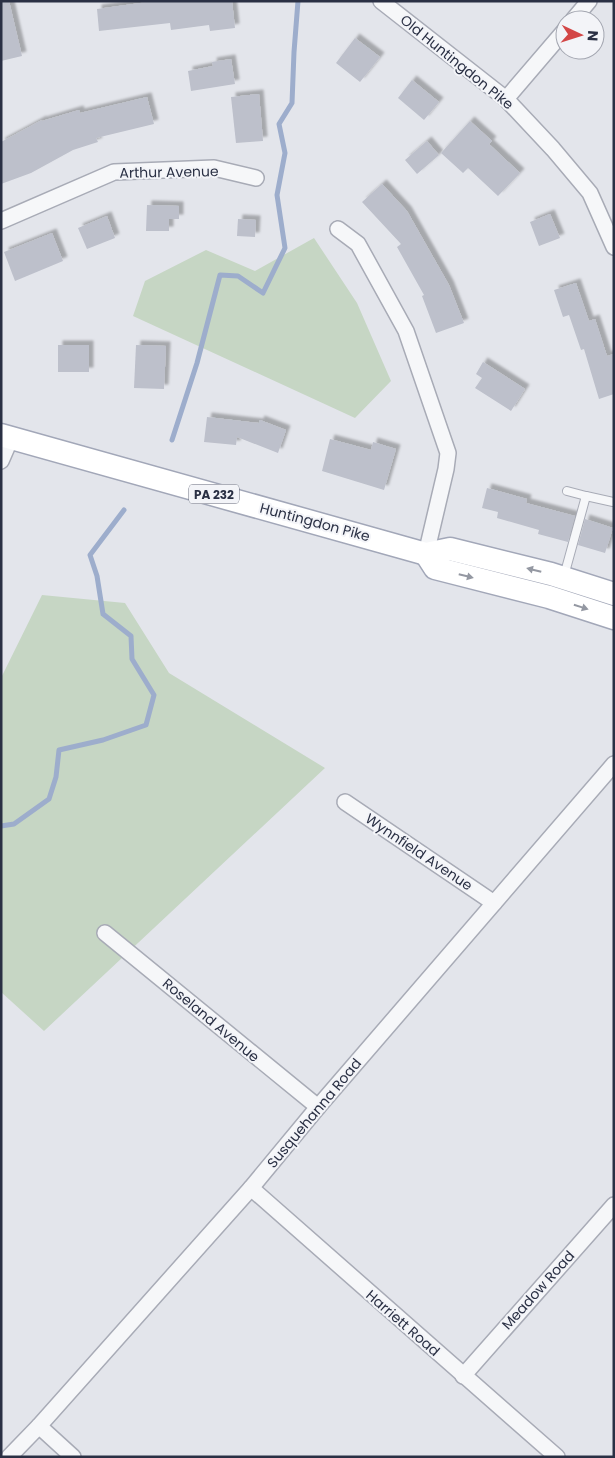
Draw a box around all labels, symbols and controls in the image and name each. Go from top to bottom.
street label: Old Huntingdon Pike [396,10,518,114]
north arrow [555,10,605,60]
text: N [583,30,603,42]
street label: Arthur Avenue [119,161,219,183]
road number: PA 232 [189,484,239,504]
street label: Huntingdon Pike [258,498,373,546]
one-way arrow [526,565,541,573]
one-way arrow [459,572,474,580]
one-way arrow [574,604,589,612]
street label: Wynnfield Avenue [361,809,477,896]
street label: Roseland Avenue [158,973,264,1067]
street label: Susquehanna Road [262,1054,366,1172]
street label: Meadow Road [497,1246,579,1334]
street label: Harriett Road [362,1285,444,1361]

